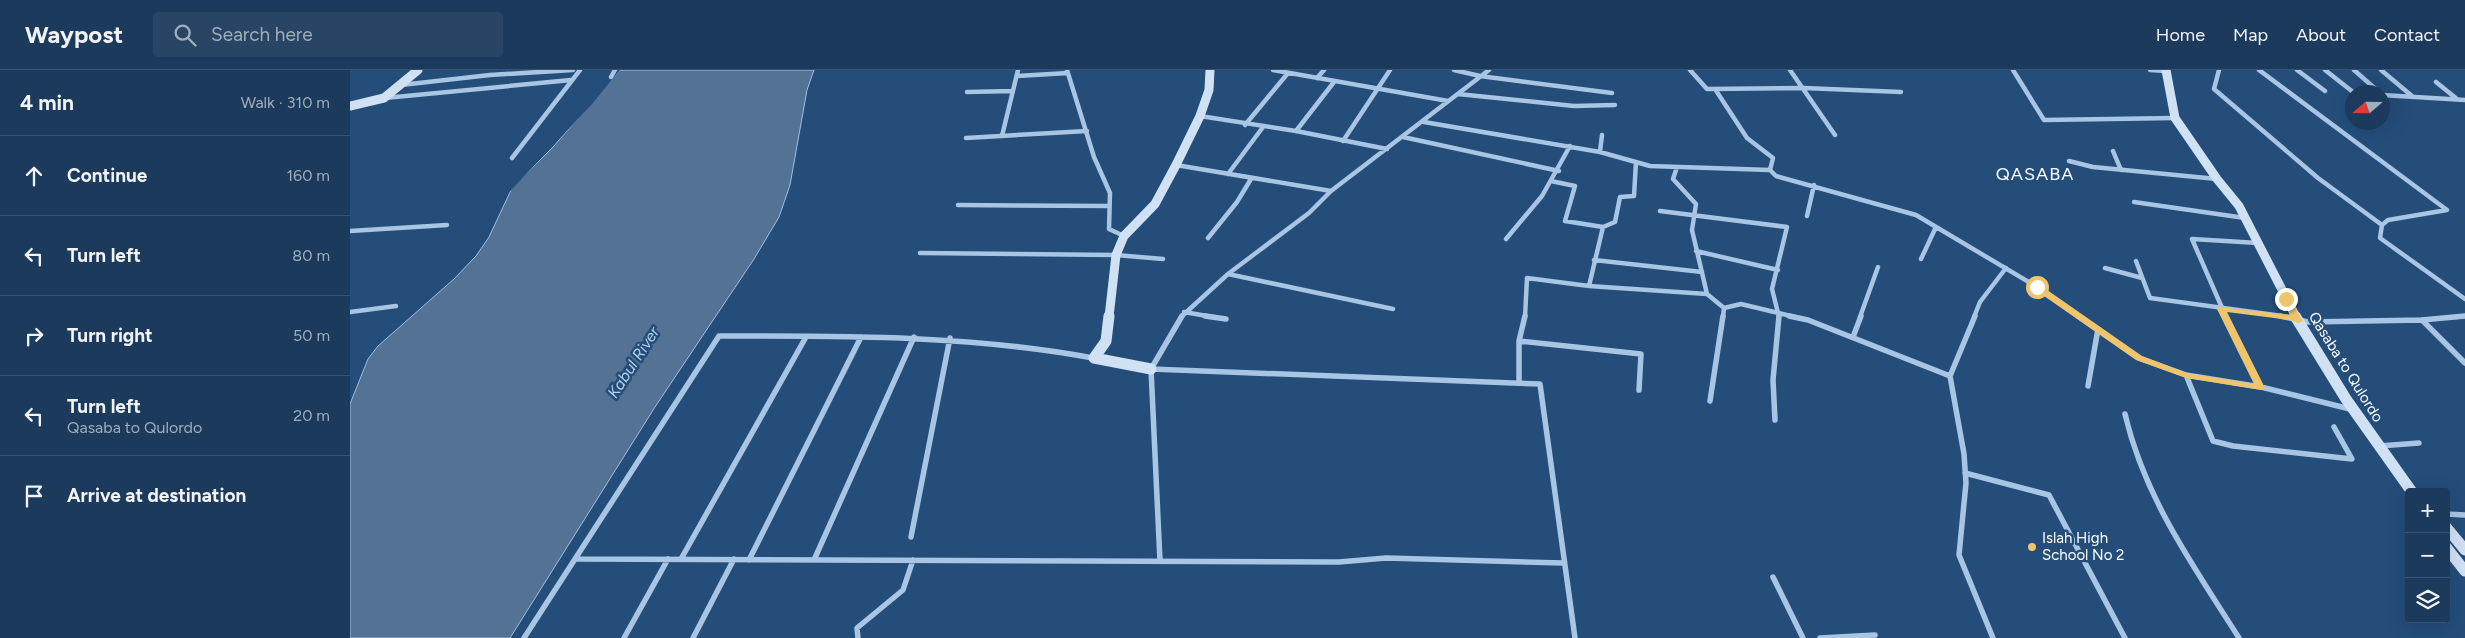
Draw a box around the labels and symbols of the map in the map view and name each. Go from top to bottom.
north arrow [2345,85,2390,130]
district label: QASABA [1996,163,2074,185]
route start [2026,276,2049,299]
route end [2275,288,2298,311]
street label: Qasaba to Qulordo [2305,308,2387,426]
water label: Kabul River [603,323,664,401]
place label: Islah High School No 2 [2042,529,2125,564]
marker: Islah High School No 2 [2026,541,2038,553]

